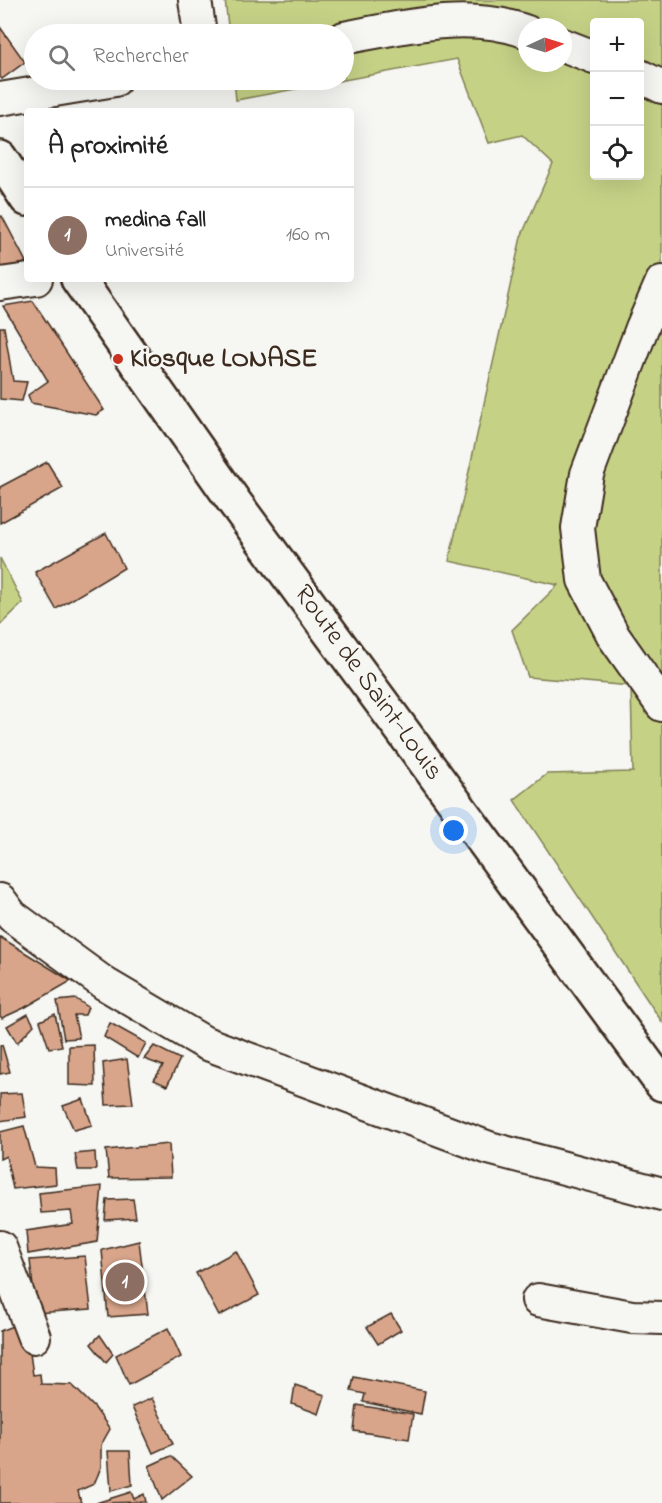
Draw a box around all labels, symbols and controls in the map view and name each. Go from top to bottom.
north arrow [518,18,572,72]
map controls [590,18,644,180]
button: + [590,18,644,72]
search box [24,24,354,90]
icon: search [45,41,78,74]
text: Rechercher [93,41,189,73]
button: − [590,72,644,126]
button: locate [590,126,644,180]
text: À proximité [48,128,168,166]
text: medina fall [105,205,206,237]
text: 1 [64,221,71,250]
text: 160 m [286,221,330,250]
text: Université [105,237,184,266]
place label: Kiosque LONASE [130,340,317,379]
marker: Kiosque LONASE [111,352,125,366]
street label: Route de Saint-Louis [284,577,452,789]
your location [439,816,468,845]
pin: 1 [106,1260,144,1304]

